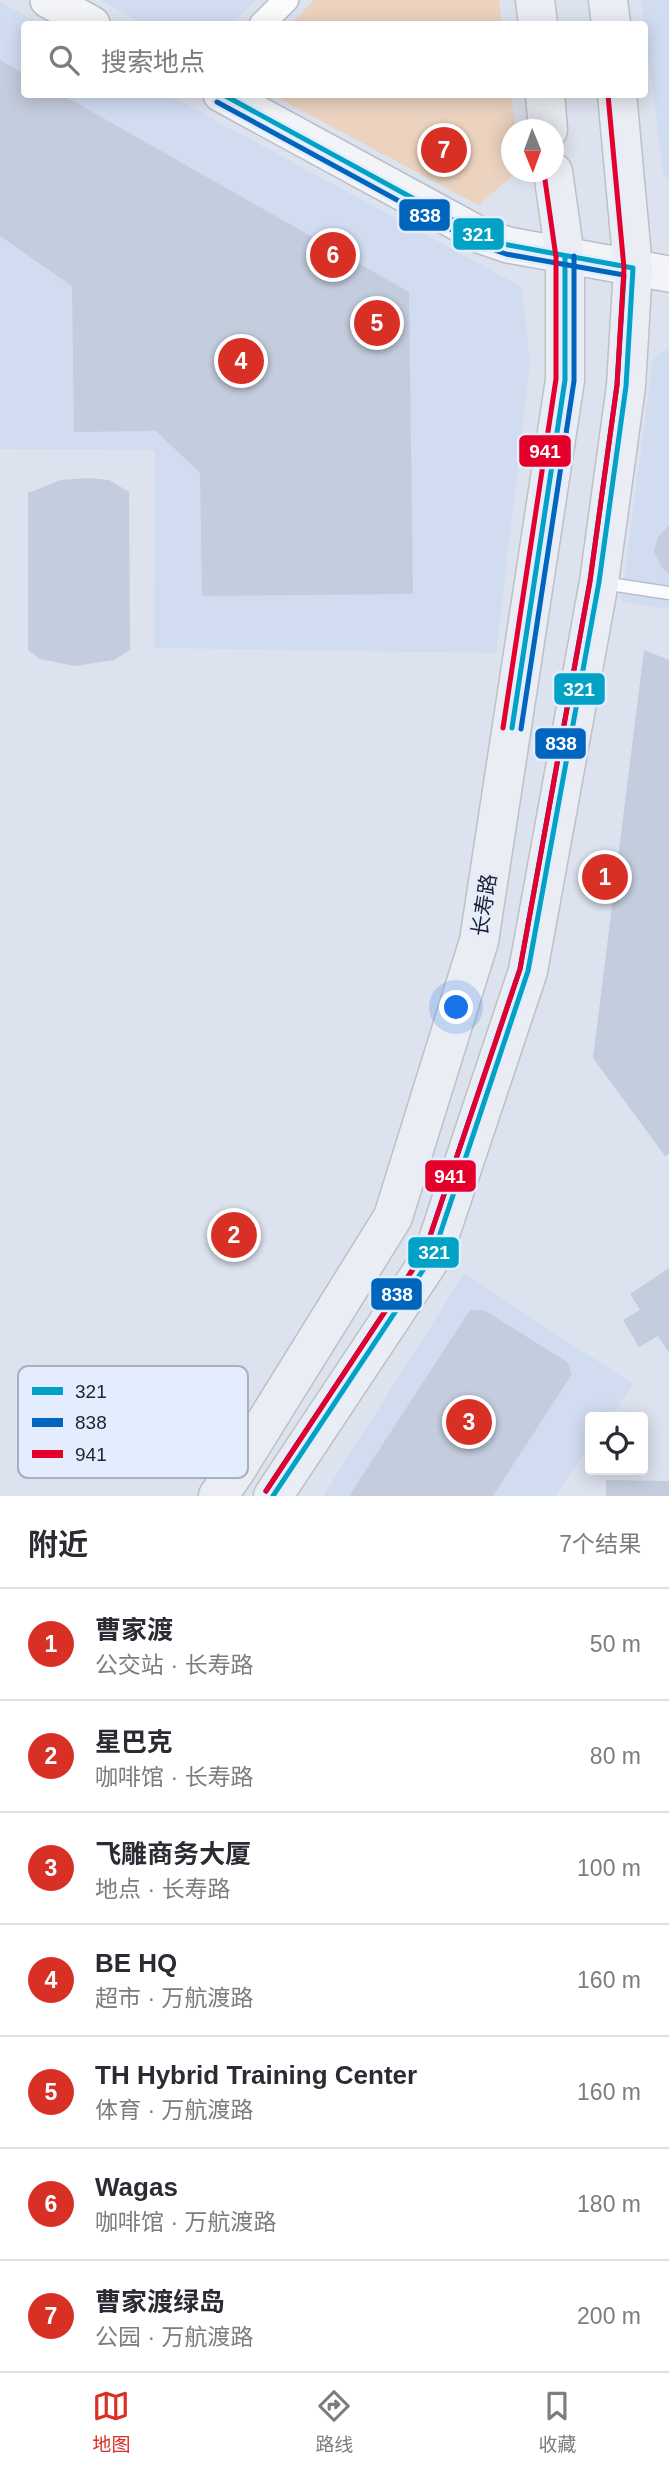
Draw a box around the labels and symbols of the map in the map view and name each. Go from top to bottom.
north arrow [501,119,564,182]
pin: 7 [421,124,467,176]
line badge: 838 [398,198,451,232]
text: 838 [409,205,441,226]
line badge: 321 [452,217,505,251]
text: 321 [462,224,494,245]
pin: 6 [310,229,356,281]
pin: 5 [354,297,400,349]
pin: 4 [218,335,264,387]
line badge: 941 [518,434,572,468]
text: 941 [529,441,561,462]
line badge: 321 [553,672,606,706]
text: 321 [563,679,595,700]
line badge: 838 [534,727,587,760]
text: 838 [545,733,577,754]
pin: 1 [582,851,628,903]
street label: 长寿路 [468,872,500,938]
your location [439,990,473,1024]
line badge: 941 [424,1159,477,1193]
text: 941 [434,1166,466,1187]
pin: 2 [211,1209,257,1261]
line badge: 321 [407,1236,460,1269]
text: 321 [418,1242,450,1263]
line badge: 838 [370,1277,423,1311]
text: 838 [381,1284,413,1305]
legend [18,1366,248,1478]
text: 321 [75,1381,107,1402]
pin: 3 [446,1396,492,1448]
text: 838 [75,1412,107,1433]
text: 941 [75,1444,107,1465]

